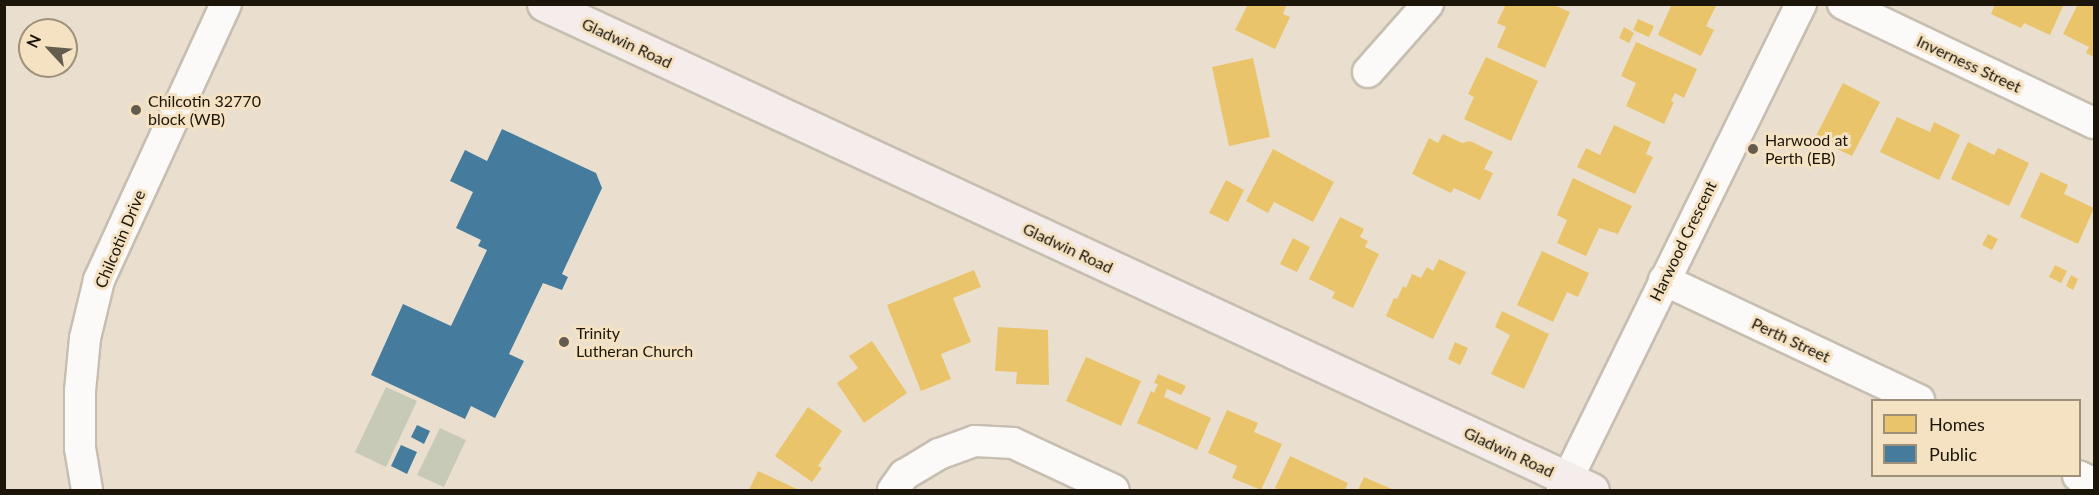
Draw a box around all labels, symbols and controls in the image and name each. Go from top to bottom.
street label: Gladwin Road [579,14,675,72]
north arrow [18,18,78,78]
text: N [22,31,44,50]
street label: Inverness Street [1914,31,2024,97]
place label: Chilcotin 32770 block (WB) [148,91,261,129]
marker: Chilcotin 32770 block (WB) [129,103,143,117]
place label: Harwood at Perth (EB) [1765,130,1848,168]
marker: Harwood at Perth (EB) [1746,142,1760,156]
street label: Harwood Crescent [1646,178,1720,304]
street label: Chilcotin Drive [91,187,149,291]
street label: Gladwin Road [1020,219,1116,277]
street label: Perth Street [1749,313,1833,367]
place label: Trinity Lutheran Church [576,323,693,361]
marker: Trinity Lutheran Church [557,335,571,349]
legend [1871,399,2081,477]
text: Homes [1929,413,1985,435]
street label: Gladwin Road [1461,423,1557,481]
text: Public [1929,443,1977,465]

